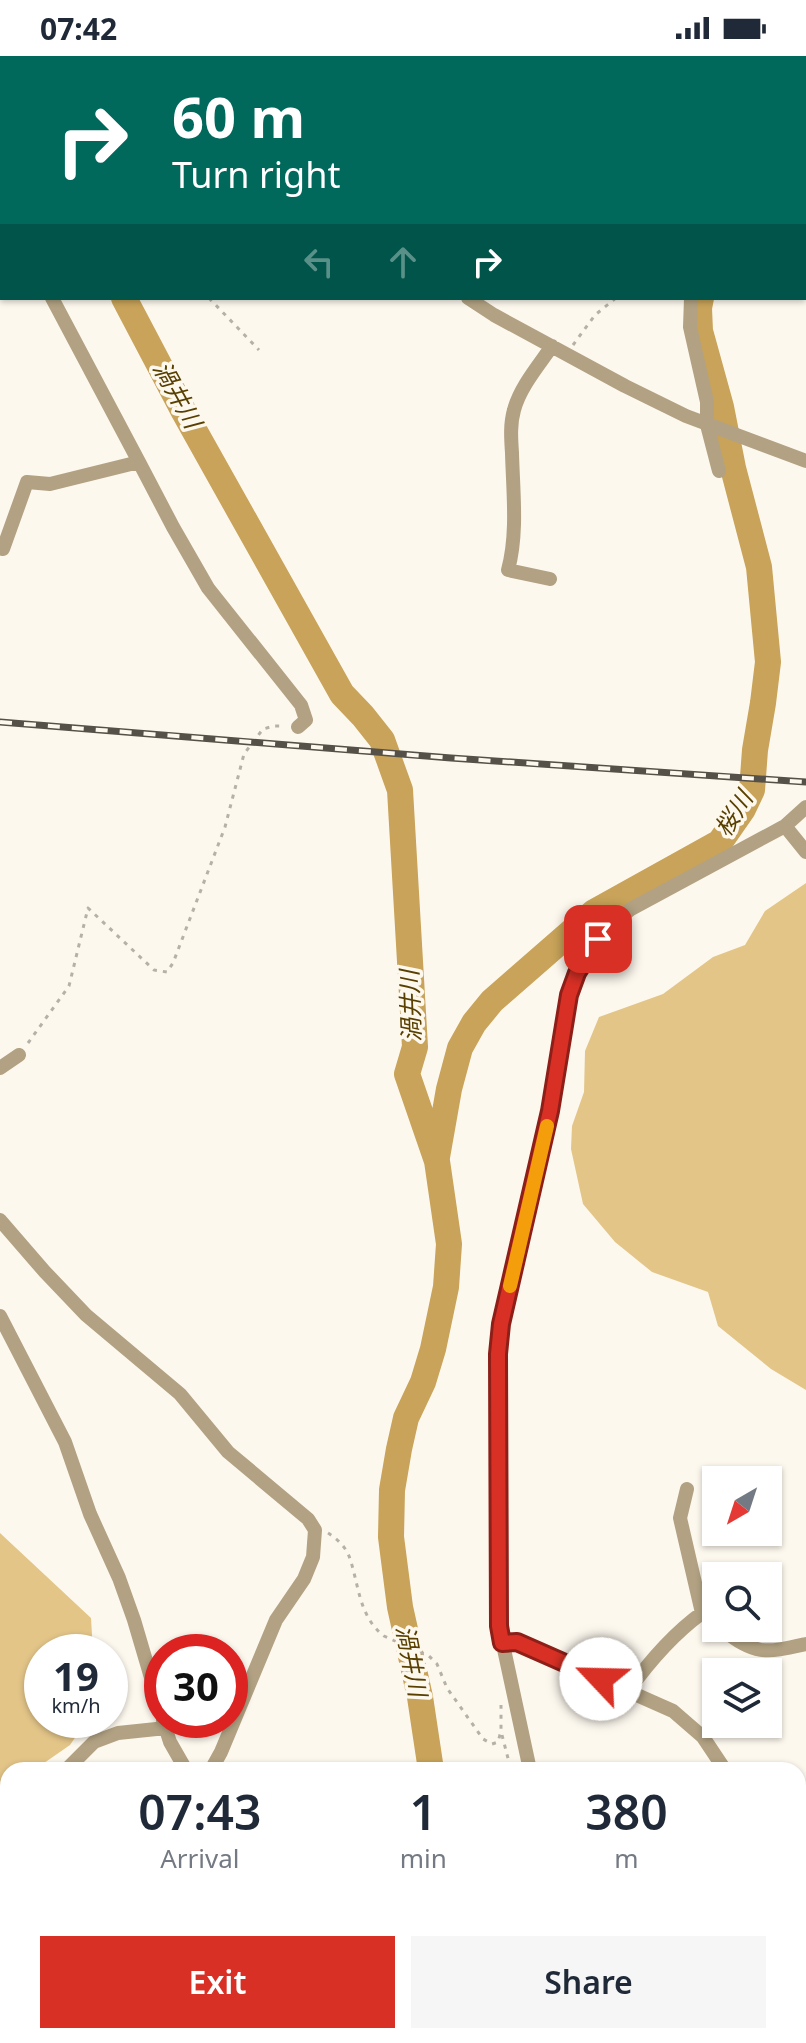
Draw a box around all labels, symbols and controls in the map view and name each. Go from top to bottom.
text: 07:42 [40,8,117,49]
text: 60 m [172,78,305,154]
icon: right [40,88,144,192]
text: Turn right [172,150,340,199]
icon: left [297,240,341,284]
icon: ahead [381,240,425,284]
icon: right [465,240,509,284]
water label: 渦井川 [146,355,212,436]
water label: 桜川 [706,782,761,842]
pin [564,905,632,973]
icon: arrive [576,917,620,961]
water label: 渦井川 [392,967,427,1043]
north arrow [702,1466,782,1546]
map controls [702,1466,782,1738]
button: search [702,1562,782,1642]
water label: 渦井川 [389,1622,436,1702]
speed limit sign: 30 [144,1634,248,1738]
position arrow [559,1637,643,1721]
text: 19 [53,1648,99,1703]
button: layers [702,1658,782,1738]
text: km/h [51,1692,101,1719]
text: 07:43 [138,1779,261,1844]
text: 1 [410,1779,437,1844]
text: 380 [585,1779,668,1844]
text: Arrival [160,1840,240,1876]
text: min [400,1840,447,1876]
text: m [614,1840,639,1876]
button: Exit [40,1936,395,2028]
button: Share [411,1936,766,2028]

